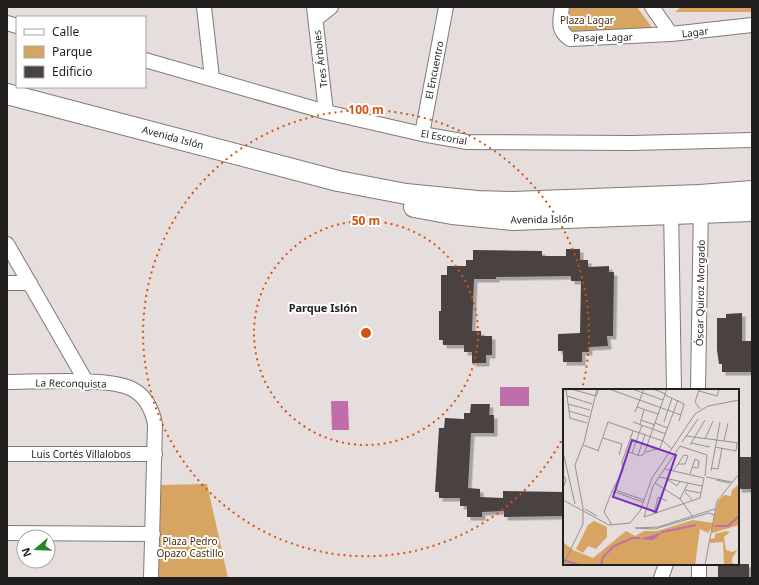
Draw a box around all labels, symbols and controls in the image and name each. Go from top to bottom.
park label: Plaza Lagar [560,13,614,27]
legend [16,16,146,88]
text: Calle [52,23,80,40]
street label: Lagar [681,23,709,41]
street label: Tres Árboles [310,29,330,89]
street label: Pasaje Lagar [573,29,633,45]
street label: El Encuentro [422,40,446,100]
text: Parque [52,43,93,60]
text: Edificio [52,63,93,80]
text: 100 m [348,101,384,118]
street label: Avenida Islón [141,122,205,152]
street label: El Escorial [420,126,468,148]
street label: Avenida Islón [510,211,574,227]
text: 50 m [352,212,380,229]
street label: Óscar Quiroz Morgado [692,240,708,346]
district label: Parque Islón [289,300,357,315]
centre of rings [359,326,373,340]
street label: La Reconquista [35,375,107,391]
inset map [563,389,739,565]
street label: Luis Cortés Villalobos [31,447,131,461]
north arrow [16,529,56,569]
park label: Plaza Pedro Opazo Castillo [156,534,224,560]
text: N [18,546,35,559]

